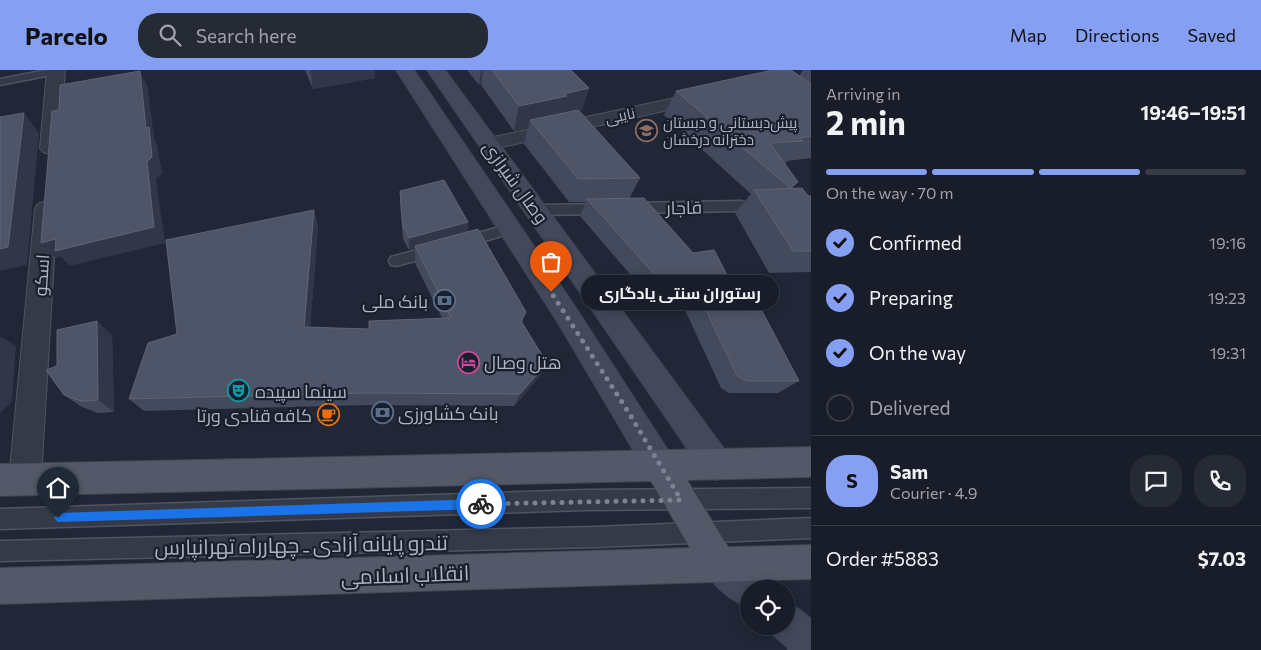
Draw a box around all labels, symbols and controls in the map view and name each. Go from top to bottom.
search box [138,13,488,58]
text: Parcelo [25,21,108,50]
icon: search [156,21,184,49]
text: Search here [196,24,296,47]
text: Map [1010,24,1047,46]
text: Directions [1075,24,1159,46]
text: Saved [1187,24,1236,46]
text: Arriving in [826,84,900,103]
text: 19:46–19:51 [1141,101,1246,124]
text: 2 min [826,102,906,142]
street label: نایبی [603,103,637,129]
place label: پیش‌دبستانی و دبستان دخترانه درخشان [663,113,797,150]
school or university icon: پیش‌دبستانی و دبستان دخترانه درخشان [635,119,659,143]
street label: وصال شیرازی [478,136,553,228]
text: On the way · 70 m [826,183,953,202]
street label: قاجار [665,196,702,219]
icon: check [826,229,854,257]
text: Confirmed [869,231,962,254]
text: 19:16 [1209,233,1246,252]
pin [530,241,572,292]
icon: bag [537,248,565,276]
street label: اسکو [29,253,54,297]
callout: رستوران سنتی یادگاری [581,274,778,310]
text: رستوران سنتی یادگاری [599,283,761,302]
icon: check [826,284,854,312]
text: Preparing [869,286,953,309]
text: 19:23 [1208,288,1246,307]
bank icon: بانک ملی [432,289,456,313]
place label: بانک ملی [362,290,428,313]
icon: check [826,339,854,367]
text: On the way [869,341,966,364]
text: 19:31 [1210,343,1246,362]
hotel icon: هتل وصال [456,350,480,374]
place label: هتل وصال [484,351,562,374]
theatre icon: سینما سپیده [227,379,251,403]
place label: سینما سپیده [255,380,347,403]
text: Delivered [869,396,950,419]
bank icon: بانک کشاورزی [370,401,394,425]
place label: بانک کشاورزی [398,402,499,425]
cafe icon: کافه قنادی ورتا [316,403,340,427]
place label: کافه قنادی ورتا [196,404,312,427]
button: chat [1130,455,1182,507]
button: phone [1194,455,1246,507]
text: Sam [890,460,928,483]
pin [37,467,79,518]
text: S [846,469,858,492]
icon: home [44,474,72,502]
courier [456,479,506,529]
text: Courier · 4.9 [890,483,977,502]
icon: bike [467,490,495,518]
street label: تندرو پایانه آزادی ـ چهارراه تهرانپارس [154,529,448,562]
text: Order #5883 [826,547,939,570]
text: $7.03 [1198,547,1246,570]
street label: انقلاب اسلامی [340,559,470,591]
map controls [740,580,795,635]
button: locate [740,580,795,635]

